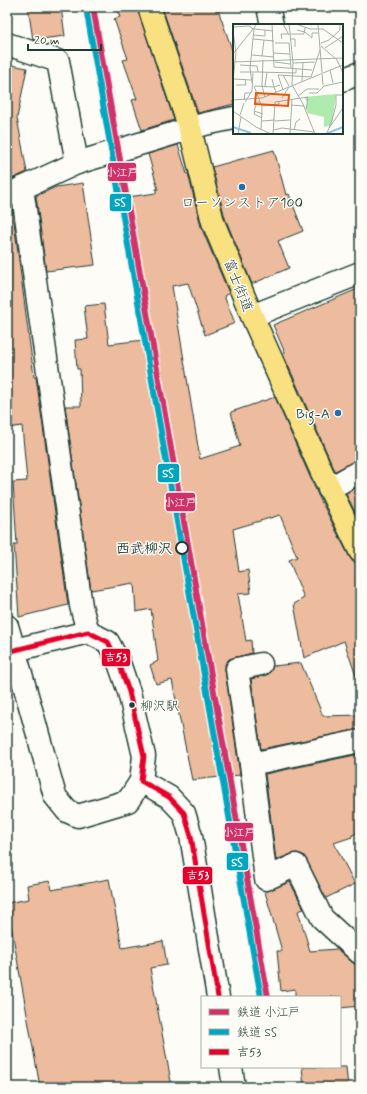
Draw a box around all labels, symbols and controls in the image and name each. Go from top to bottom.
inset map [233,24,343,134]
scale bar [28,26,101,52]
text: 20 m [34,33,60,49]
line badge: 小江戸 [107,162,137,182]
text: 小江戸 [106,166,139,180]
marker: ローソンストア100 [237,182,247,192]
line badge: SS [109,193,132,212]
place label: ローソンストア100 [181,194,303,212]
text: SS [114,196,126,210]
street label: 富士街道 [219,256,257,315]
place label: Big-A [296,405,330,425]
marker: Big-A [333,408,343,418]
line badge: SS [157,463,180,483]
text: SS [162,467,174,481]
line badge: 小江戸 [165,492,196,512]
text: 小江戸 [164,496,197,510]
place label: 西武柳沢 [116,540,172,558]
marker: 西武柳沢 [175,541,189,555]
line badge: 吉53 [101,648,131,667]
text: 吉53 [105,651,127,665]
place label: 柳沢駅 [140,698,179,715]
marker: 柳沢駅 [127,700,137,710]
line badge: 小江戸 [224,822,254,842]
text: 小江戸 [223,826,256,840]
line badge: SS [226,852,249,871]
text: SS [231,856,243,870]
line badge: 吉53 [182,866,213,885]
text: 吉53 [187,869,209,883]
legend [201,996,341,1068]
text: 鉄道 小江戸 [237,1005,300,1021]
text: 鉄道 SS [237,1025,277,1041]
text: 吉53 [237,1045,261,1061]

